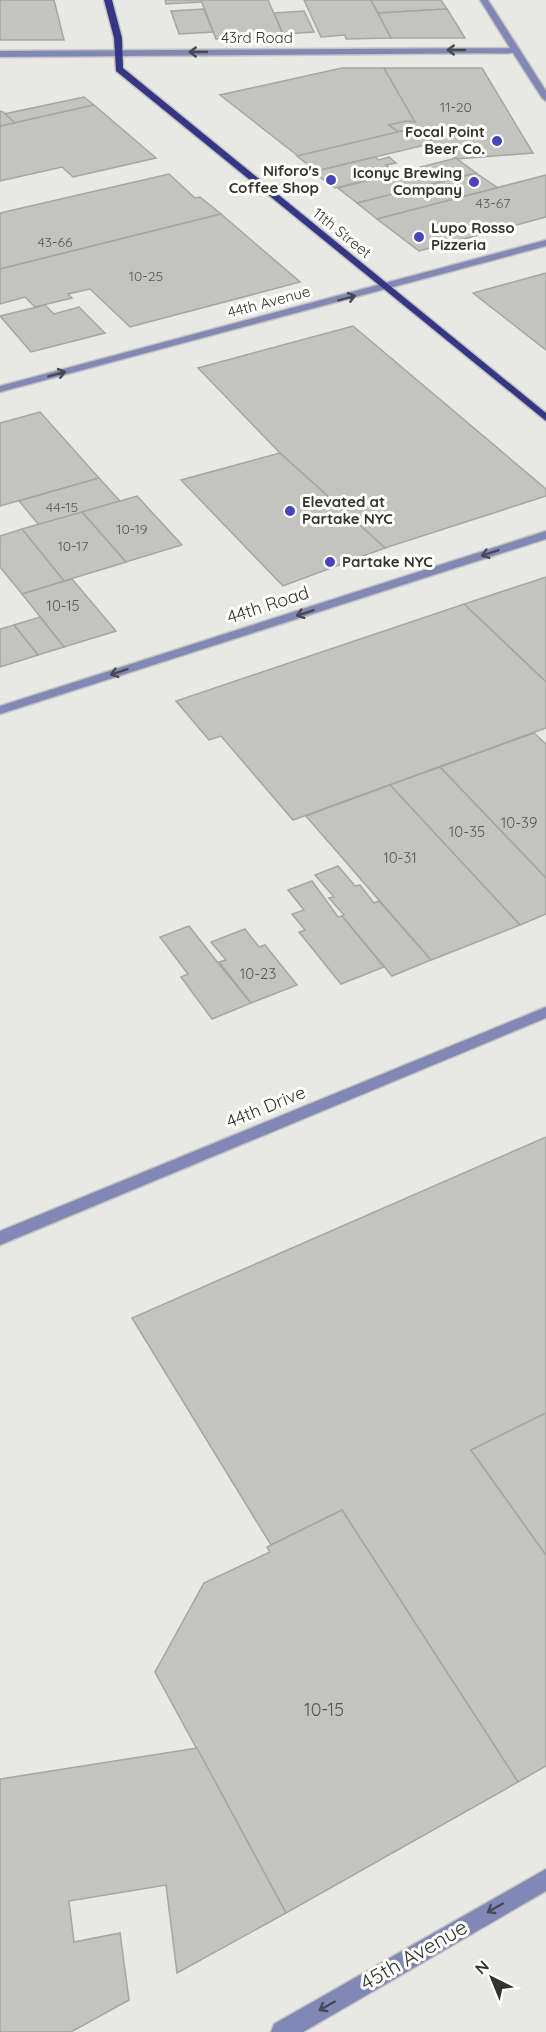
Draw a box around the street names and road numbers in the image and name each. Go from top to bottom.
street label: 43rd Road [221,28,293,47]
street label: 11th Street [309,203,375,262]
street label: 44th Avenue [225,281,312,322]
street label: 44th Road [224,580,312,629]
street label: 44th Drive [223,1080,309,1133]
street label: 45th Avenue [355,1913,472,1995]

